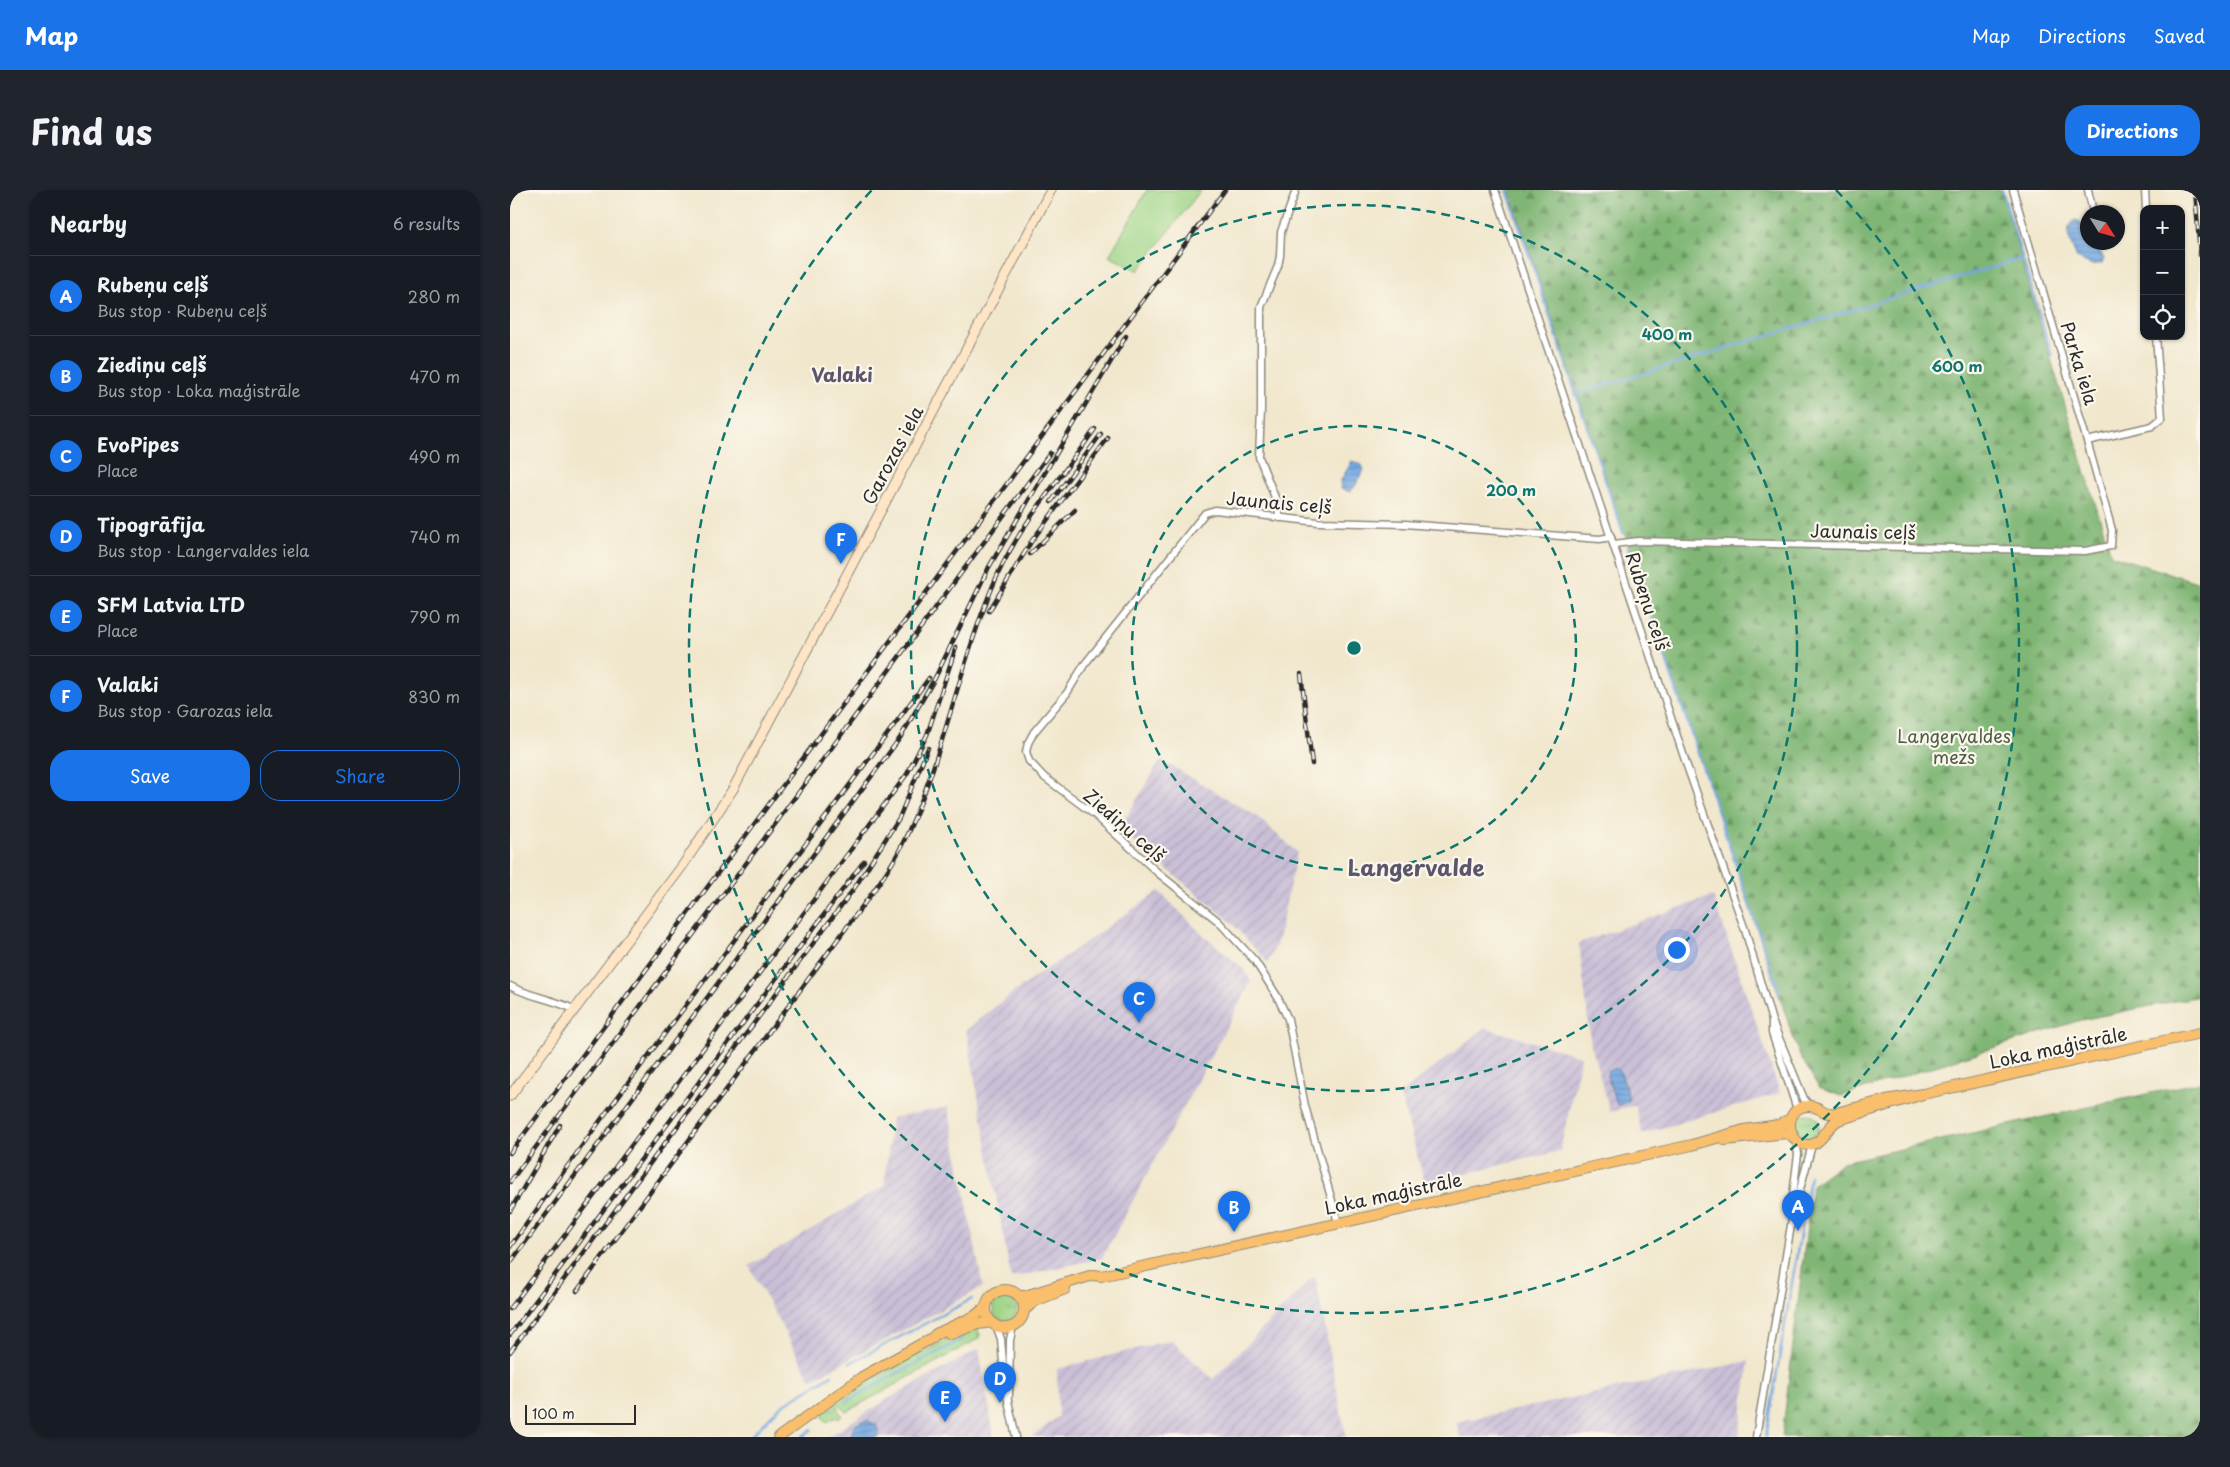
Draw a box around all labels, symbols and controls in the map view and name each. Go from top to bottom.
text: Map [25,17,78,53]
text: Map [1972,22,2010,49]
text: Directions [2038,22,2126,49]
text: Saved [2154,22,2205,49]
text: Find us [30,104,152,157]
button: Directions [2065,105,2200,156]
north arrow [2080,205,2125,250]
map controls [2140,205,2185,340]
button: + [2140,205,2185,250]
text: Nearby [50,207,127,239]
text: 6 results [393,211,460,235]
button: − [2140,250,2185,295]
text: Rubeņu ceļš [97,270,208,298]
text: A [60,284,72,308]
text: 280 m [408,284,460,308]
button: locate [2140,295,2185,340]
text: Bus stop · Rubeņu ceļš [97,298,267,322]
street label: Parka iela [2055,318,2106,409]
text: 400 m [1642,322,1692,345]
text: Ziediņu ceļš [97,350,207,378]
text: 600 m [1931,354,1983,377]
district label: Valaki [811,360,873,388]
text: B [61,364,71,388]
text: 470 m [410,364,460,388]
text: Bus stop · Loka maģistrāle [97,378,301,402]
street label: Garozas iela [855,400,930,509]
text: EvoPipes [97,430,179,458]
text: C [60,444,72,468]
text: 490 m [409,444,460,468]
text: Place [97,458,138,482]
text: 200 m [1486,478,1536,501]
street label: Jaunais ceļš [1225,484,1333,520]
text: Tipogrāfija [97,510,205,538]
street label: Jaunais ceļš [1810,517,1916,545]
pin: F [825,523,857,564]
text: D [60,524,72,548]
text: 740 m [410,524,460,548]
text: Bus stop · Langervaldes iela [97,538,309,562]
street label: Rubeņu ceļš [1619,548,1677,654]
text: SFM Latvia LTD [97,590,245,618]
text: E [61,604,71,628]
text: 790 m [410,604,460,628]
text: Place [97,618,138,642]
centre of rings [1345,639,1363,657]
text: Valaki [97,670,159,698]
text: F [61,684,71,708]
text: 830 m [408,684,460,708]
text: Bus stop · Garozas iela [97,698,273,722]
park label: Langervaldes mežs [1897,722,2011,770]
button: Save [50,750,250,801]
button: Share [260,750,460,801]
street label: Ziediņu ceļš [1078,782,1172,868]
district label: Langervalde [1348,850,1484,883]
your location [1664,937,1690,963]
pin: C [1123,982,1155,1023]
street label: Loka maģistrāle [1987,1019,2129,1075]
street label: Loka maģistrāle [1322,1165,1464,1221]
pin: A [1782,1190,1814,1231]
pin: B [1218,1191,1250,1232]
pin: D [984,1362,1016,1403]
pin: E [929,1381,961,1422]
scale bar [525,1402,636,1425]
text: 100 m [532,1403,575,1424]

